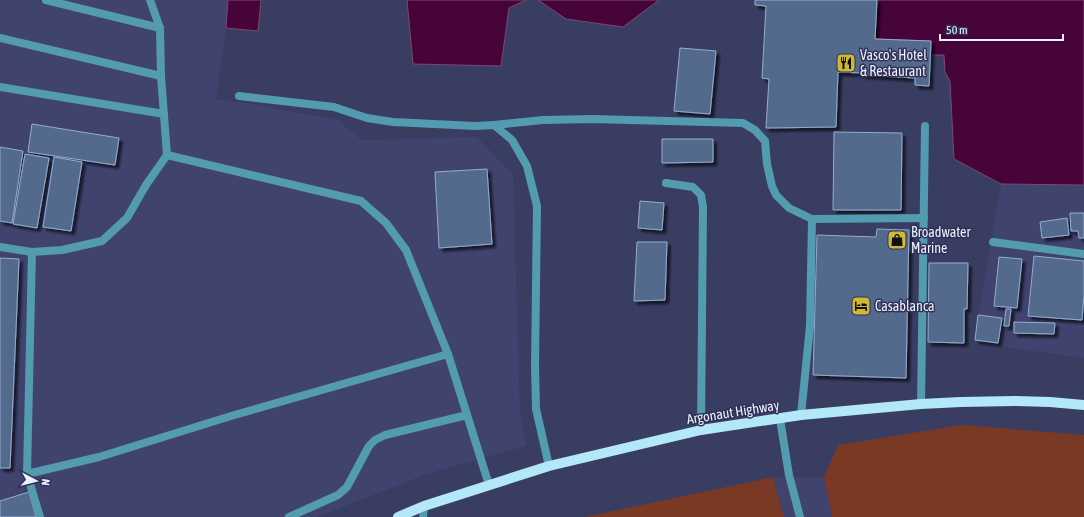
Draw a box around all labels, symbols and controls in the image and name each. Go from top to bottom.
scale bar [940,16,1063,42]
text: 50 m [946,23,968,37]
place label: Vasco's Hotel & Restaurant [860,47,927,79]
restaurant icon: Vasco's Hotel & Restaurant [835,52,857,74]
place label: Broadwater Marine [911,224,971,256]
shop icon: Broadwater Marine [886,229,908,251]
hotel icon: Casablanca [850,295,872,317]
place label: Casablanca [875,298,935,314]
street label: Argonaut Highway [686,397,781,427]
north arrow [16,461,56,501]
text: N [40,478,52,486]

